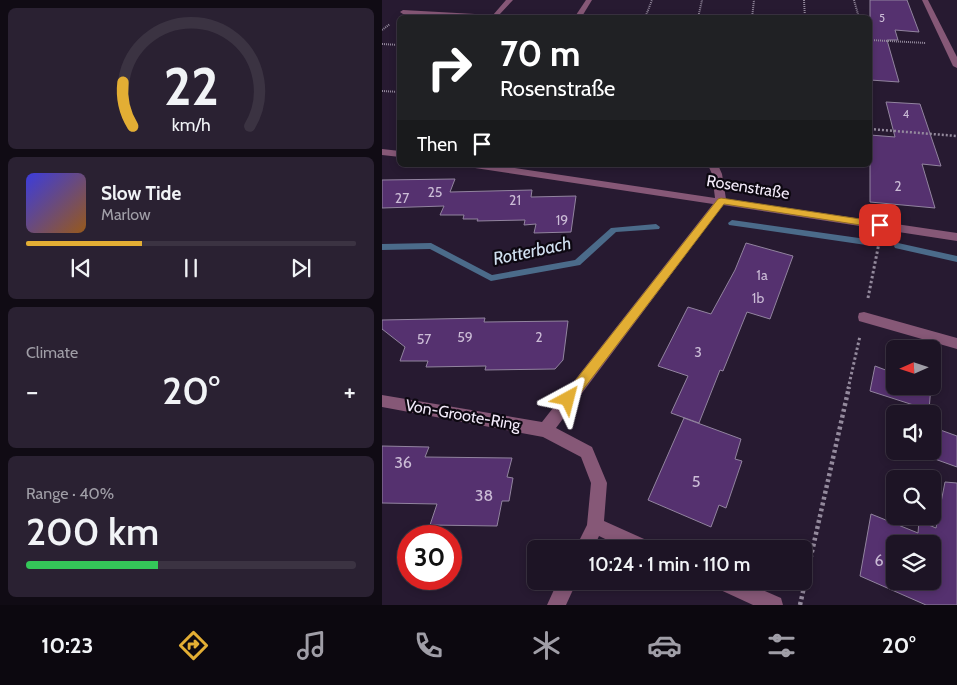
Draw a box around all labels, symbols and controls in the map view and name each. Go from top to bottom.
house number: 5 [879,11,885,25]
text: 70 m [500,32,581,75]
icon: right [417,35,482,100]
text: 22 [163,55,219,118]
text: Rosenstraße [500,75,615,102]
house number: 4 [903,107,910,121]
text: km/h [171,114,211,135]
icon: arrive [468,130,496,158]
text: Then [417,133,458,156]
street label: Rosenstraße [705,171,791,203]
house number: 2 [894,177,902,195]
text: Slow Tide [101,182,181,205]
house number: 25 [428,183,442,201]
house number: 27 [395,189,409,207]
house number: 21 [509,191,521,209]
pin [859,204,901,246]
text: Marlow [101,205,151,224]
house number: 19 [556,211,568,229]
icon: arrive [866,211,894,239]
water label: Rotterbach [491,232,573,270]
icon: previous [67,254,95,282]
icon: pause [177,254,205,282]
icon: next [287,254,315,282]
house number: 1a [756,266,768,284]
house number: 1b [752,289,764,307]
house number: 59 [457,328,473,346]
house number: 2 [535,328,543,346]
house number: 57 [417,330,431,348]
north arrow [886,340,941,395]
map controls [886,340,941,590]
text: Climate [26,343,78,362]
house number: 3 [694,343,702,361]
text: 20° [162,367,220,414]
position arrow [541,372,593,424]
text: − [26,374,38,408]
text: + [344,374,356,408]
street label: Von-Groote-Ring [404,396,523,435]
button: sound [886,405,941,460]
house number: 36 [394,453,412,472]
button: search [886,470,941,525]
house number: 5 [692,472,700,491]
text: Range · 40% [26,484,114,503]
house number: 38 [475,486,493,505]
text: 200 km [26,508,159,555]
speed limit sign: 30 [397,525,462,590]
button: layers [886,535,941,590]
house number: 6 [874,551,884,570]
text: 10:24 · 1 min · 110 m [589,553,750,576]
icon: directions [176,628,211,663]
icon: music [294,628,329,663]
icon: phone [411,628,446,663]
icon: climate [529,628,564,663]
icon: car [647,628,682,663]
icon: filters [764,628,799,663]
text: 10:23 [41,632,93,659]
text: 20° [882,632,916,659]

